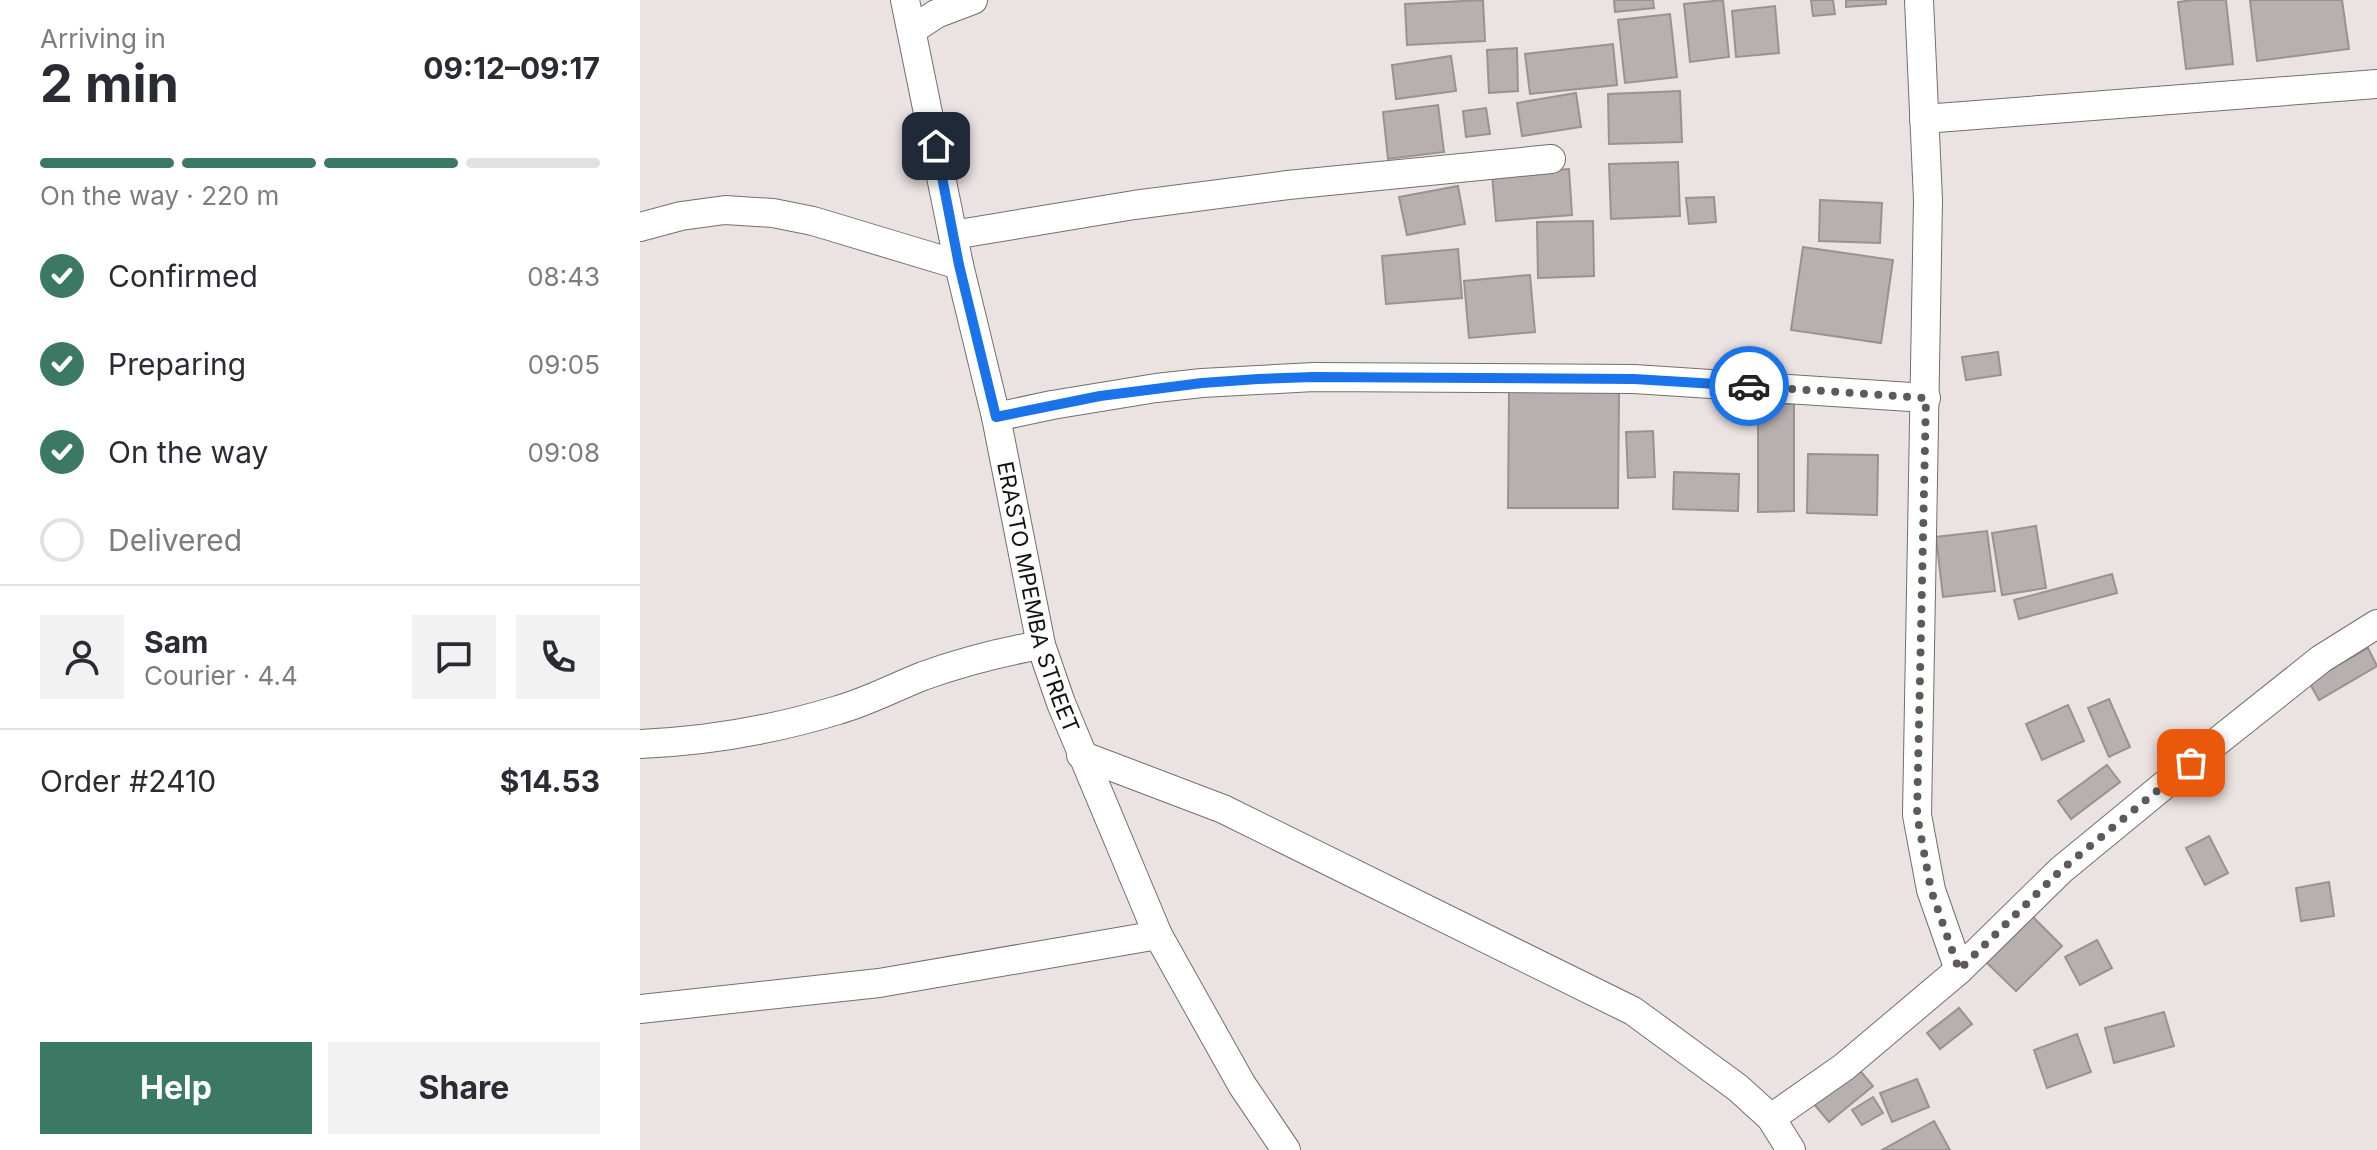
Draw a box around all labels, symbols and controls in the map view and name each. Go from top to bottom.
text: Arriving in [40,23,166,54]
text: 09:12–09:17 [423,50,600,86]
text: 2 min [40,52,179,115]
pin [902,112,970,180]
icon: home [914,124,958,168]
text: On the way · 220 m [40,180,279,211]
icon: check [40,254,84,298]
text: Confirmed [108,258,258,294]
text: 08:43 [527,261,600,292]
icon: check [40,342,84,386]
text: Preparing [108,346,246,382]
courier [1709,346,1789,426]
text: 09:05 [528,349,600,380]
icon: car [1727,364,1771,408]
icon: check [40,430,84,474]
text: On the way [108,434,268,470]
text: 09:08 [527,437,600,468]
street label: ERASTO MPEMBA STREET [992,459,1085,737]
text: Delivered [108,522,242,558]
button: person [40,615,124,699]
button: chat [412,615,496,699]
button: phone [516,615,600,699]
text: Sam [144,624,208,660]
text: Courier · 4.4 [144,660,298,691]
pin [2157,729,2225,797]
icon: bag [2169,741,2213,785]
text: Order #2410 [40,763,216,799]
text: $14.53 [500,763,600,799]
button: Help [40,1042,312,1134]
button: Share [328,1042,600,1134]

